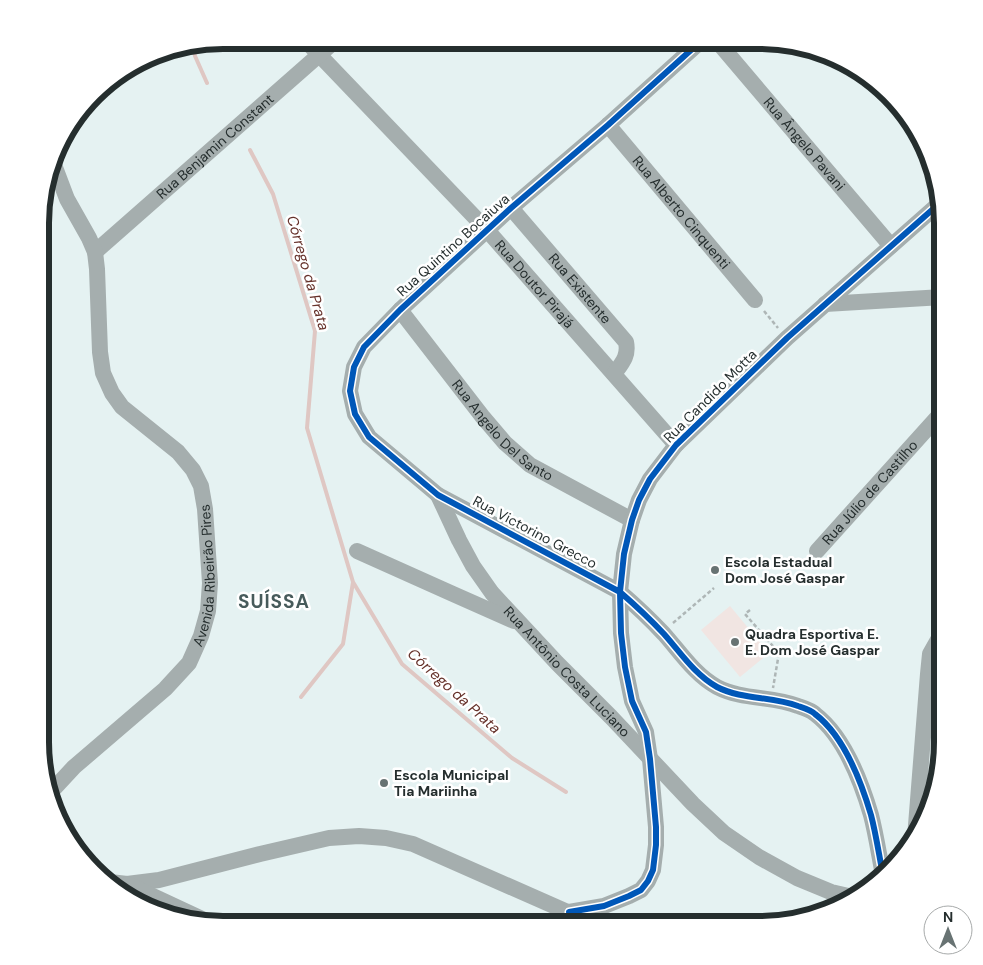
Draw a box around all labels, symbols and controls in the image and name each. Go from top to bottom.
street label: Rua Benjamin Constant [153,90,278,203]
street label: Rua Ângelo Pavani [760,94,849,194]
street label: Rua Alberto Cinquenti [629,152,734,273]
street label: Rua Quintino Bocaiuva [393,190,513,300]
water label: Córrego da Prata [282,213,334,333]
street label: Rua Doutor Pirajá [491,236,578,332]
street label: Rua Existente [545,249,615,327]
street label: Rua Candido Motta [660,346,760,446]
street label: Rua Angelo Del Santo [448,376,556,485]
street label: Rua Júlio de Castilho [818,436,922,548]
street label: Rua Victorino Grecco [470,492,600,572]
street label: Avenida Ribeirão Pires [188,503,219,649]
place label: Escola Estadual Dom José Gaspar [725,553,845,587]
marker: Escola Estadual Dom José Gaspar [709,564,721,576]
district label: SUÍSSA [238,589,310,614]
street label: Rua Antônio Costa Luciano [500,603,634,741]
place label: Quadra Esportiva E. E. Dom José Gaspar [745,625,880,659]
marker: Quadra Esportiva E. E. Dom José Gaspar [729,636,741,648]
water label: Córrego da Prata [403,644,505,738]
place label: Escola Municipal Tia Mariinha [394,766,509,800]
marker: Escola Municipal Tia Mariinha [378,777,390,789]
north arrow [923,905,973,955]
text: N [943,908,953,926]

